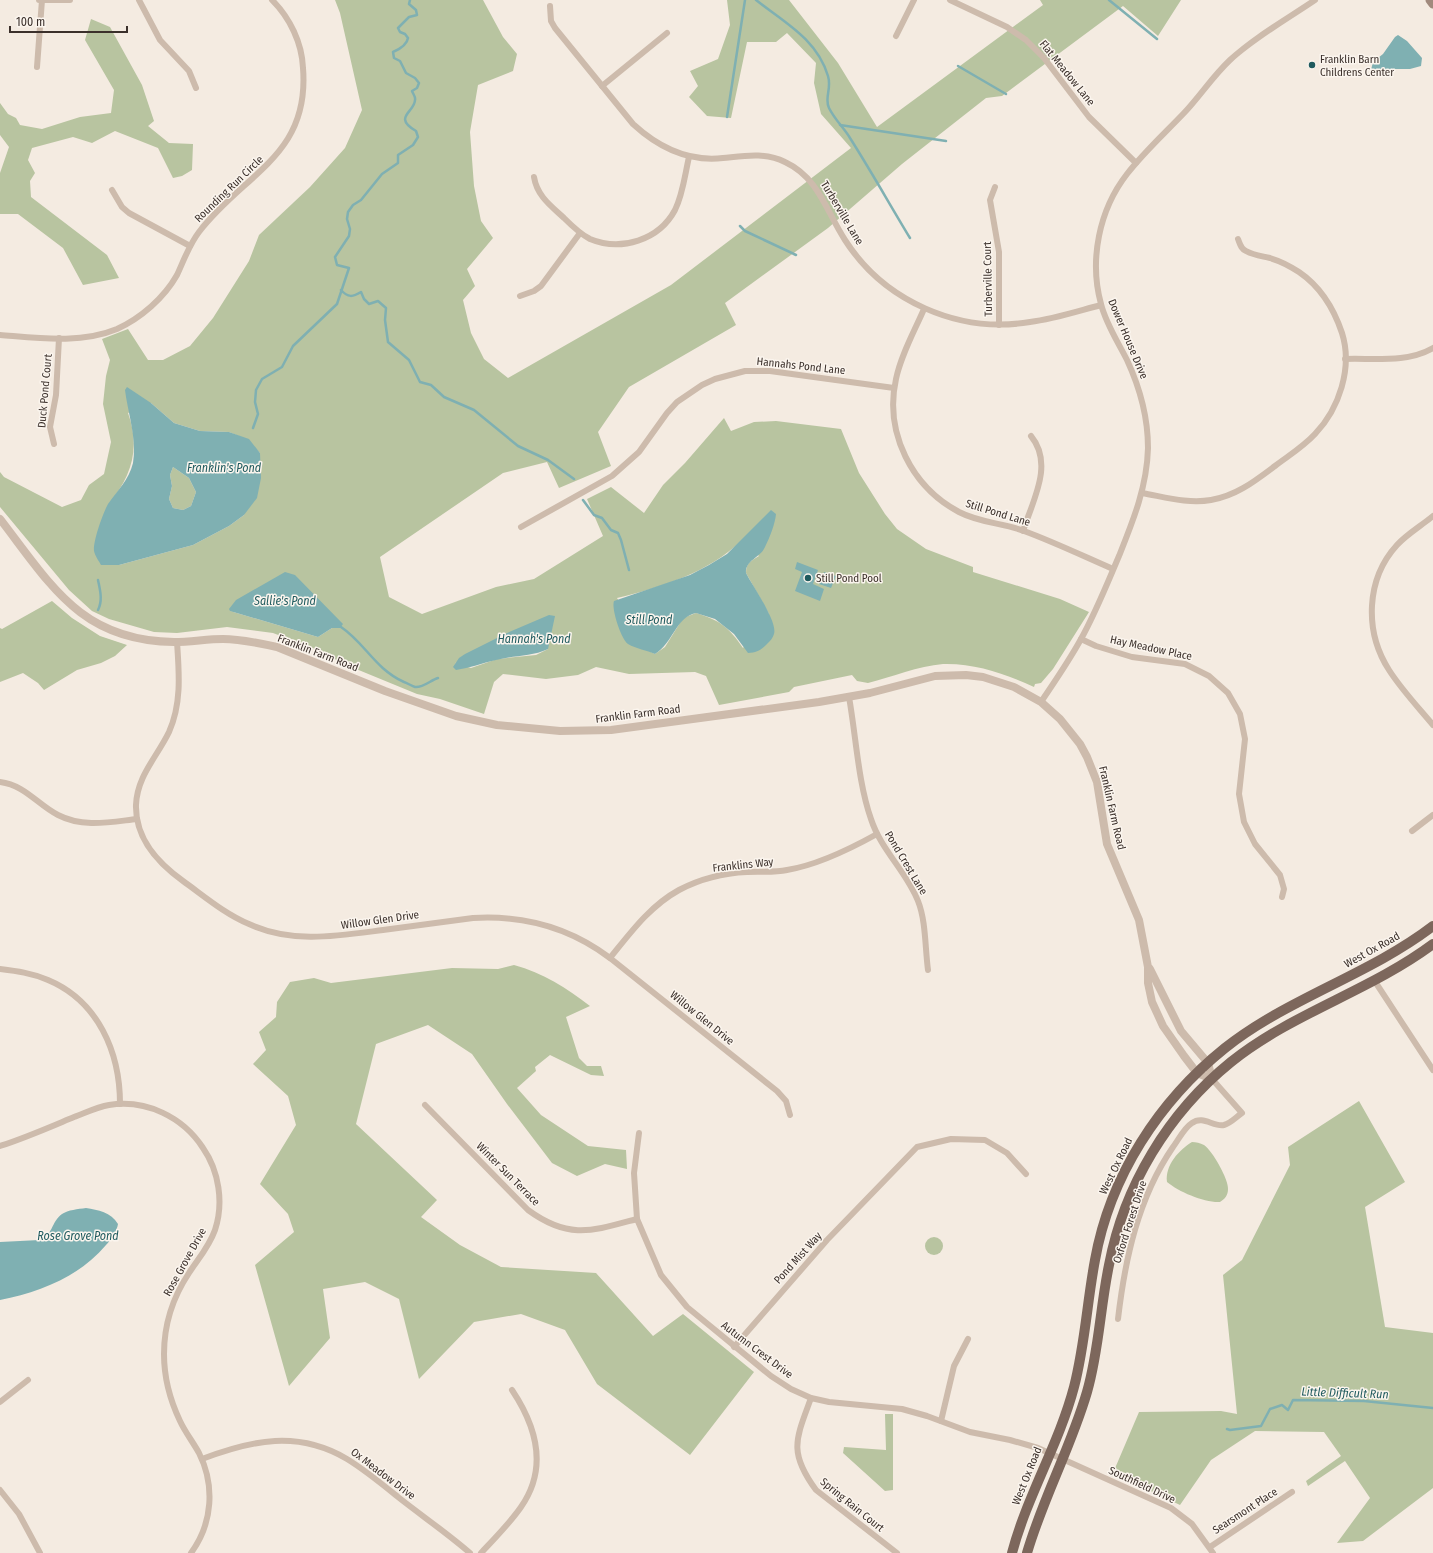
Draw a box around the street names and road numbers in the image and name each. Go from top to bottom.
street label: Flat Meadow Lane [1037,38,1097,108]
street label: Rounding Run Circle [192,153,266,225]
street label: Turberville Lane [818,179,866,247]
street label: Turberville Court [981,241,995,317]
street label: Dower House Drive [1105,297,1151,381]
street label: Duck Pond Court [35,353,55,429]
street label: Hannahs Pond Lane [756,355,846,377]
street label: Still Pond Lane [964,497,1032,529]
street label: Franklin Farm Road [276,632,360,674]
street label: Hay Meadow Place [1109,633,1193,663]
street label: Franklin Farm Road [595,702,681,726]
street label: Franklin Farm Road [1096,765,1128,851]
street label: Pond Crest Lane [882,829,930,897]
street label: Franklins Way [712,855,774,875]
street label: Willow Glen Drive [340,908,420,932]
street label: West Ox Road [1342,929,1402,971]
street label: Willow Glen Drive [667,988,737,1048]
street label: West Ox Road [1097,1136,1135,1196]
street label: Winter Sun Terrace [474,1140,542,1208]
street label: Oxford Forest Drive [1111,1179,1149,1265]
street label: Rose Grove Drive [161,1226,209,1298]
street label: Pond Mist Way [771,1229,825,1287]
street label: Autumn Crest Drive [719,1319,795,1381]
street label: Ox Meadow Drive [348,1445,418,1503]
street label: West Ox Road [1009,1445,1045,1507]
street label: Southfield Drive [1107,1464,1177,1506]
street label: Spring Rain Court [818,1475,887,1535]
street label: Searsmont Place [1210,1485,1280,1537]

